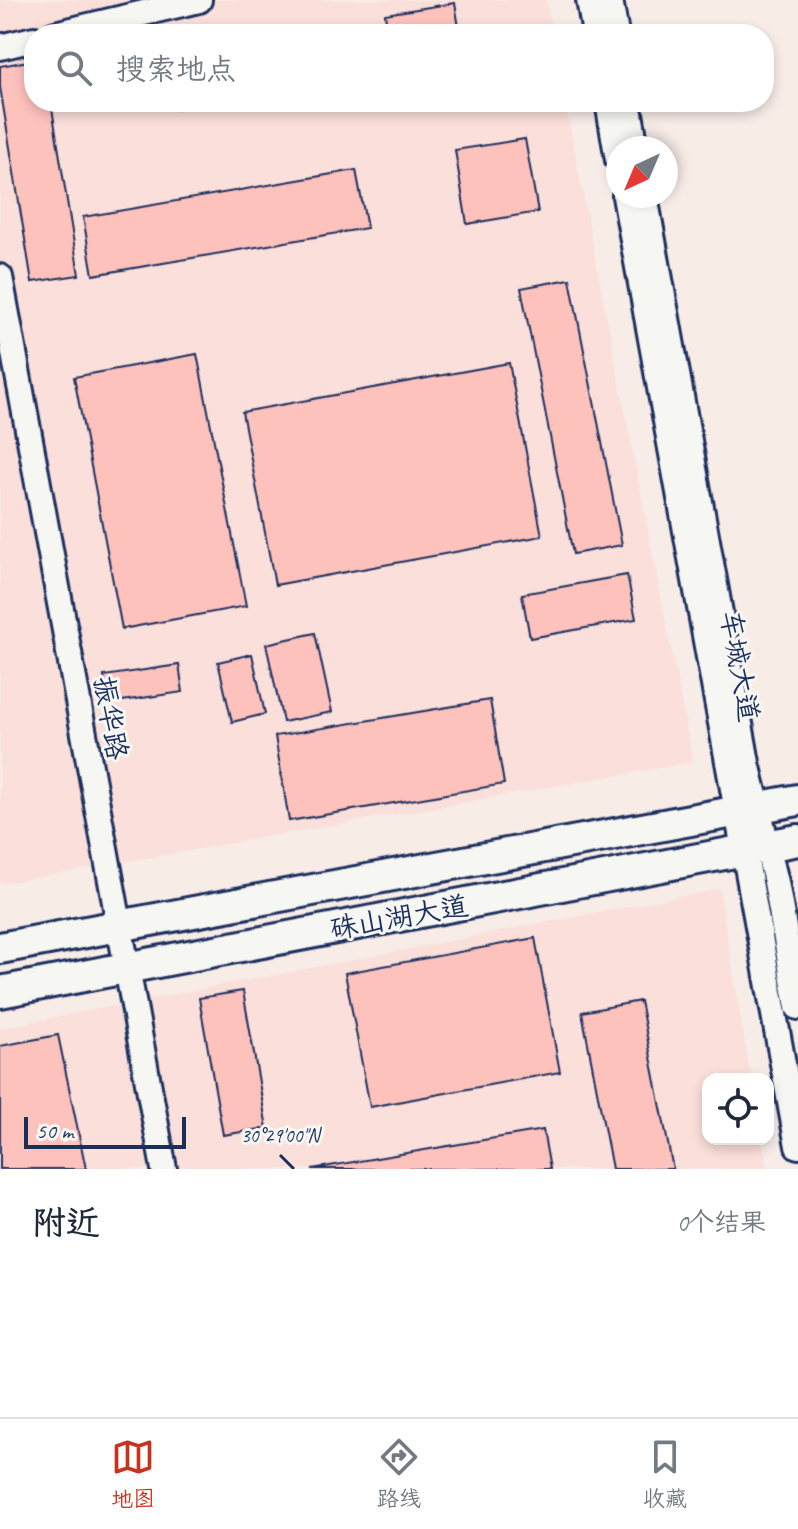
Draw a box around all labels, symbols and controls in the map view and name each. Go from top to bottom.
search box [24,24,774,112]
icon: search [52,46,96,90]
text: 搜索地点 [116,50,236,88]
north arrow [606,136,678,208]
street label: 车城大道 [713,608,767,724]
street label: 振华路 [86,674,136,762]
street label: 硃山湖大道 [327,888,471,946]
map controls [702,1073,774,1145]
button: locate [702,1073,774,1145]
scale bar [24,1113,186,1149]
text: 50 m [36,1117,73,1145]
text: 30°29'00"N [241,1123,322,1148]
text: 附近 [32,1201,100,1244]
text: 0个结果 [676,1206,766,1239]
tab: 地图 [111,1435,155,1513]
tab: 路线 [377,1435,421,1513]
tab: 收藏 [643,1435,687,1513]

